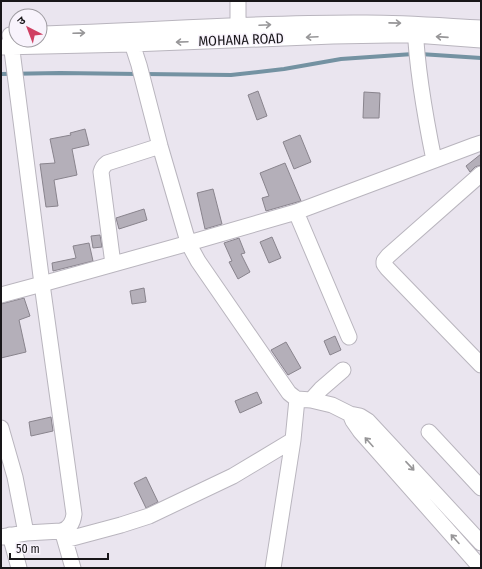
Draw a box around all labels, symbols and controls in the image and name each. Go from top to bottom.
north arrow [8,8,48,48]
text: उ [15,14,29,28]
one-way arrow [388,19,401,27]
one-way arrow [258,21,271,28]
one-way arrow [72,29,85,37]
street label: MOHANA ROAD [198,30,284,50]
one-way arrow [306,33,319,41]
one-way arrow [436,34,449,41]
one-way arrow [176,38,189,45]
one-way arrow [364,436,373,447]
one-way arrow [406,461,415,471]
one-way arrow [451,534,460,544]
scale bar [10,535,108,561]
text: 50 m [16,542,40,556]

